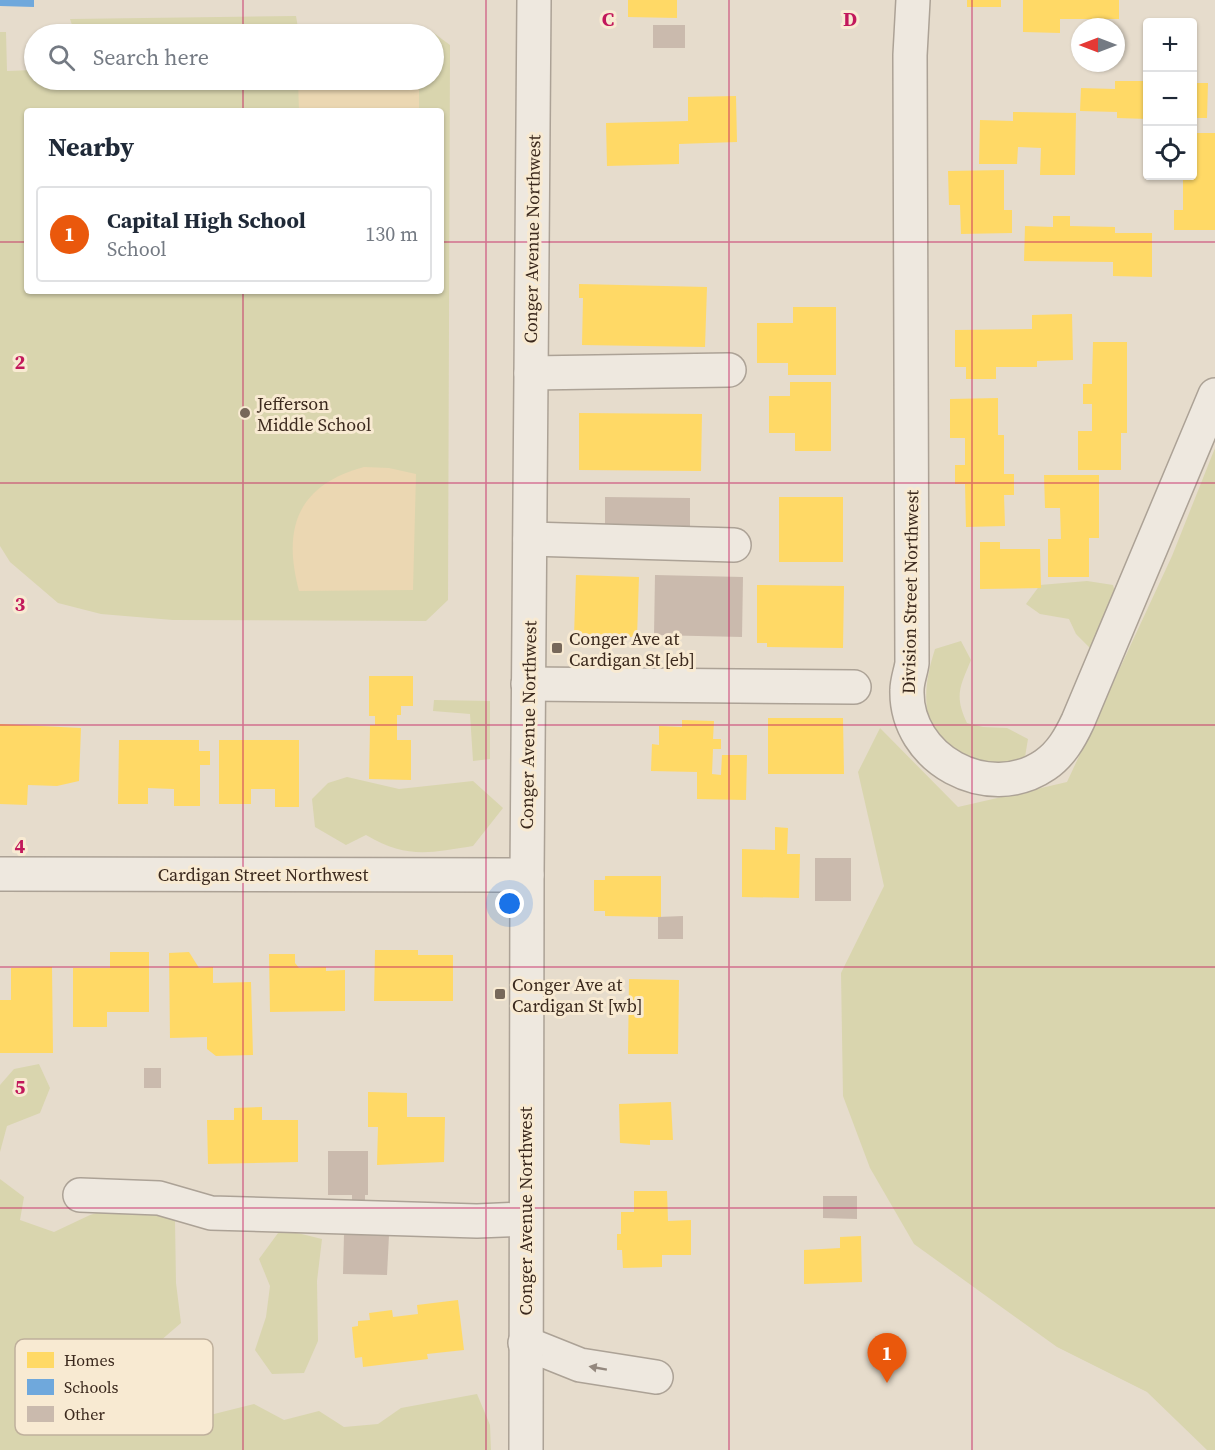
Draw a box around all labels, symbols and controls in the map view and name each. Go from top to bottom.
text: C [602,5,614,33]
text: D [843,5,857,33]
north arrow [1071,18,1125,72]
map controls [1143,18,1197,180]
button: + [1143,18,1197,72]
search box [24,24,444,90]
icon: search [45,41,78,74]
text: Search here [93,42,209,72]
button: − [1143,72,1197,126]
button: locate [1143,126,1197,180]
text: Nearby [48,129,134,165]
street label: Conger Avenue Northwest [518,134,546,344]
text: Capital High School [107,205,306,235]
text: 1 [64,220,75,248]
text: 130 m [365,220,418,248]
text: School [107,235,167,263]
text: 2 [15,348,26,376]
place label: Jefferson Middle School [256,391,371,437]
marker: Jefferson Middle School [238,406,252,420]
street label: Division Street Northwest [896,489,924,694]
text: 3 [15,590,26,618]
street label: Conger Avenue Northwest [514,620,542,830]
place label: Conger Ave at Cardigan St [eb] [569,626,695,672]
marker: Conger Ave at Cardigan St [eb] [550,641,564,655]
text: 4 [15,832,26,860]
street label: Cardigan Street Northwest [158,862,368,887]
your location [495,889,524,918]
place label: Conger Ave at Cardigan St [wb] [512,972,642,1018]
marker: Conger Ave at Cardigan St [wb] [493,987,507,1001]
text: 5 [15,1073,26,1101]
street label: Conger Avenue Northwest [513,1106,538,1315]
pin: 1 [868,1334,906,1383]
legend [15,1339,213,1435]
text: Homes [64,1349,115,1371]
one-way arrow [588,1363,607,1372]
text: Schools [64,1376,119,1398]
text: Other [64,1403,105,1425]

